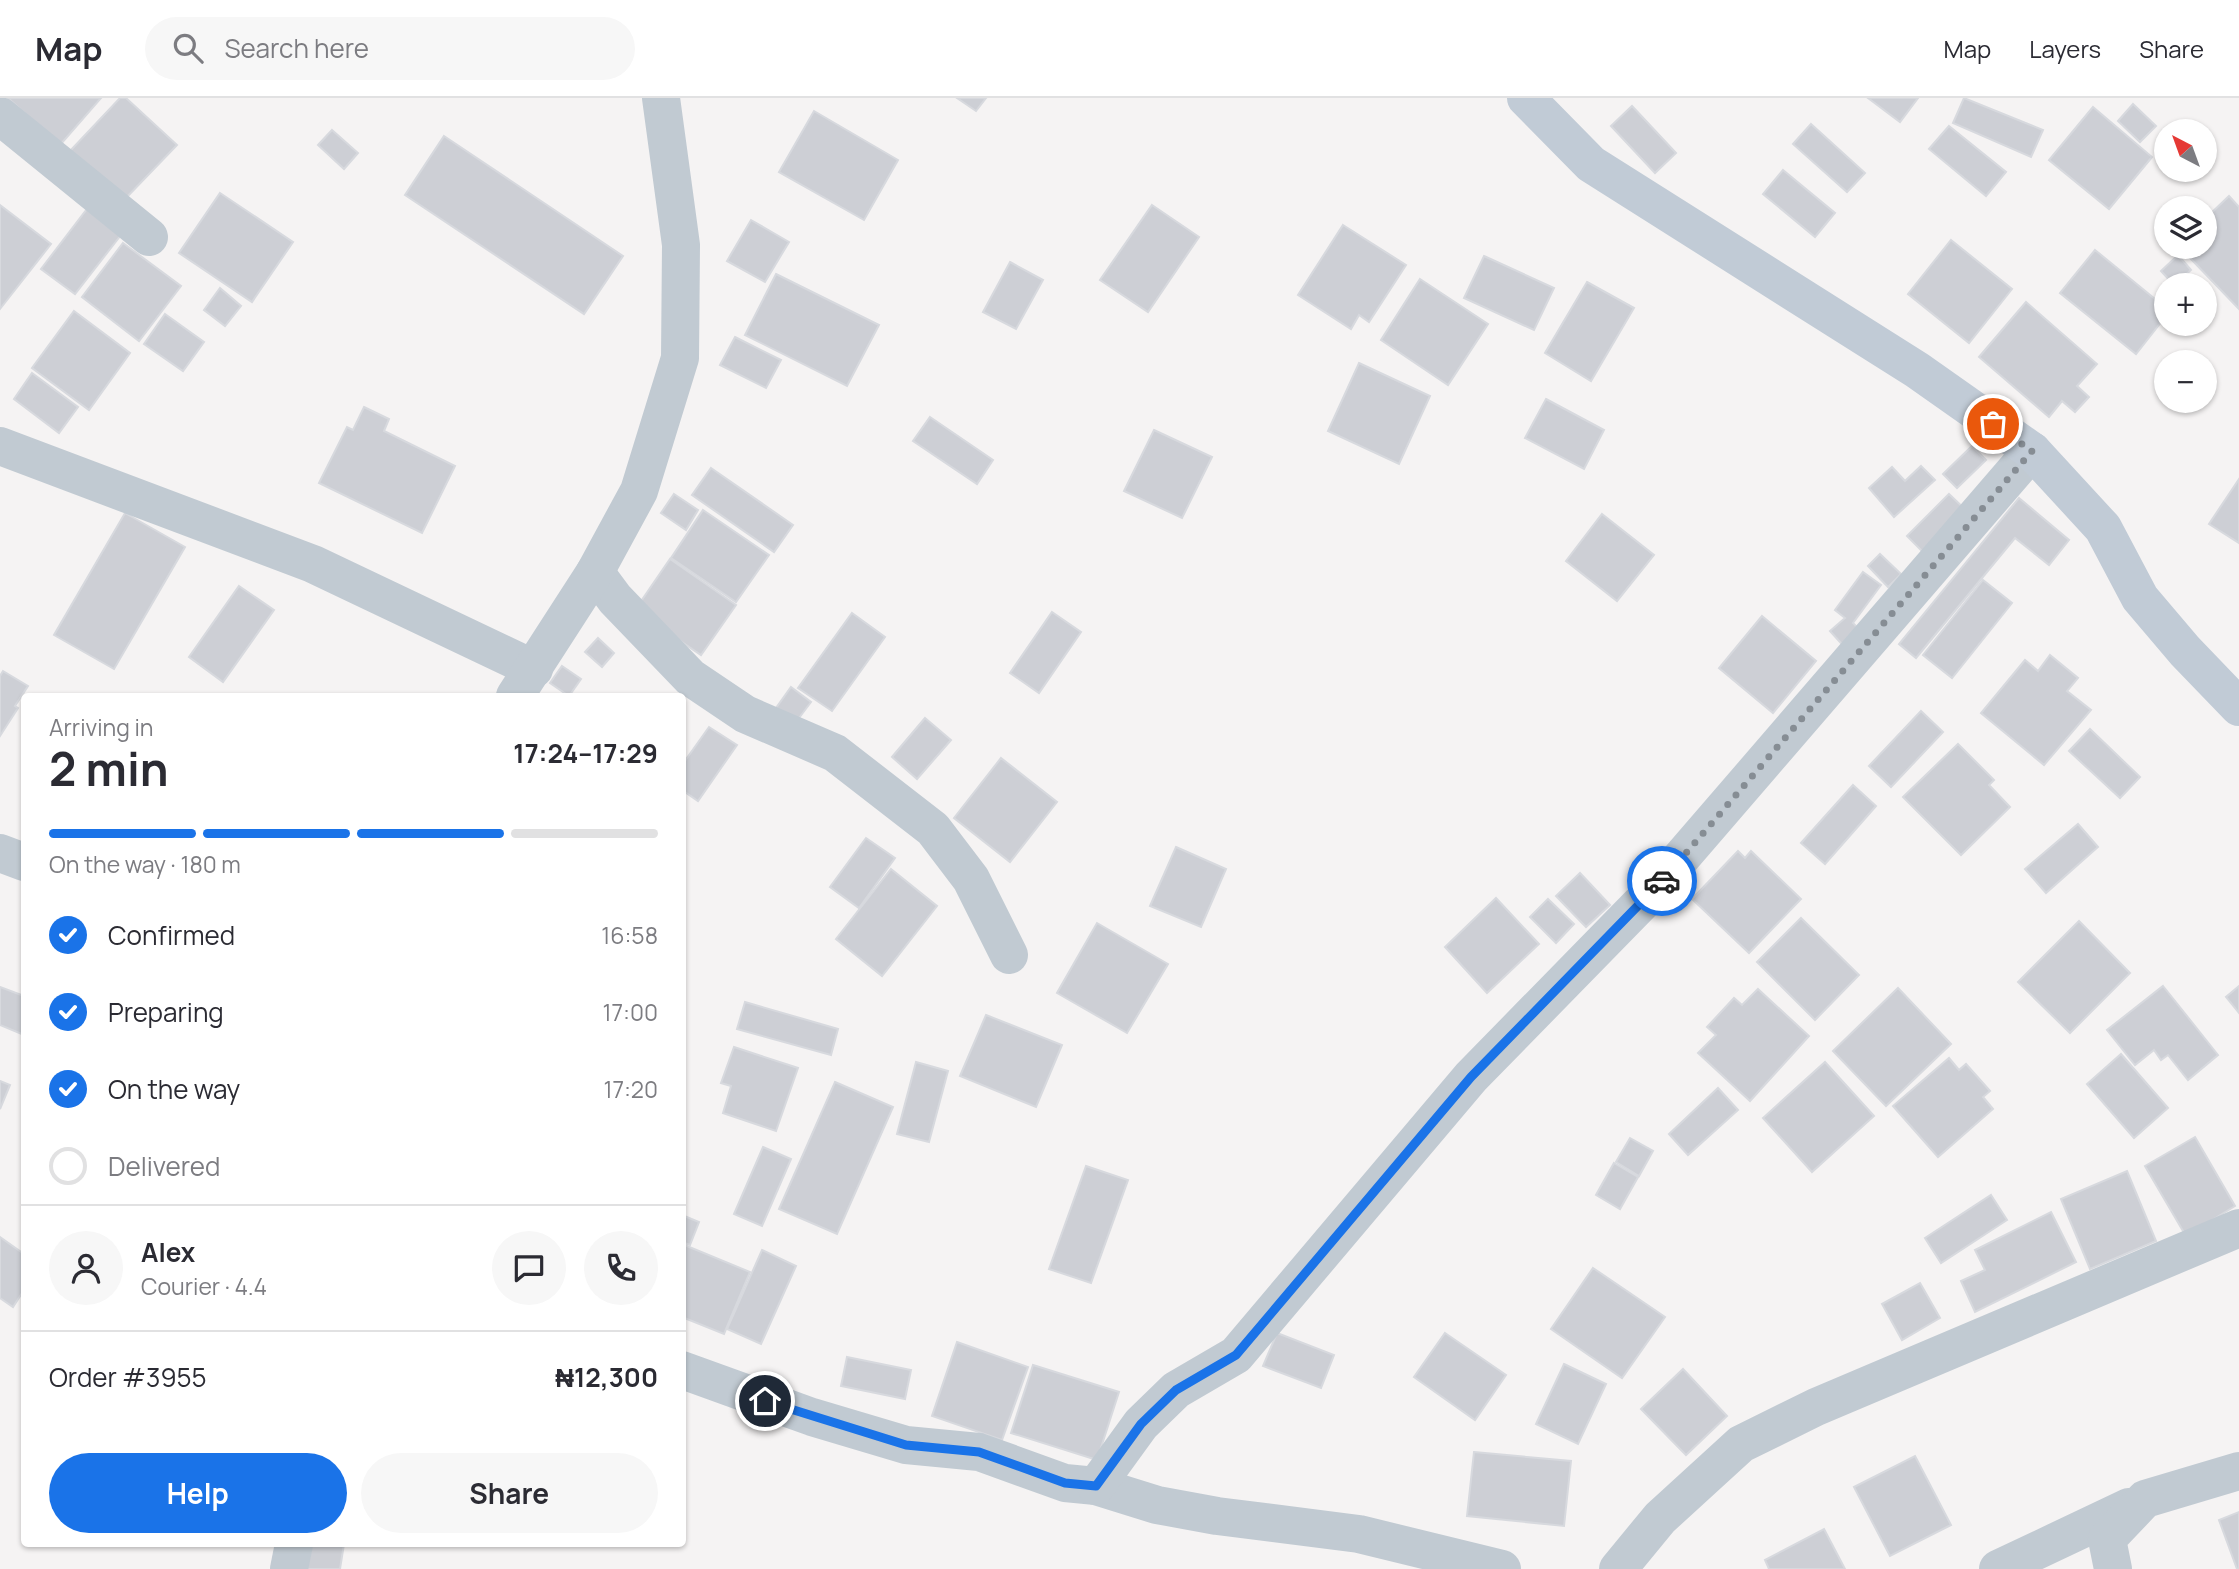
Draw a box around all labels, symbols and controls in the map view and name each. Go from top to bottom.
search box [145,17,635,80]
text: Map [35,26,103,71]
icon: search [169,29,207,67]
text: Search here [225,30,369,66]
text: Map [1944,32,1991,65]
text: Layers [2029,32,2101,65]
text: Share [2139,32,2204,65]
north arrow [2154,119,2217,182]
map controls [2154,119,2217,413]
button: layers [2154,196,2217,259]
button: + [2154,273,2217,336]
button: − [2154,350,2217,413]
pin [1963,394,2023,454]
icon: bag [1974,405,2012,443]
text: Arriving in [49,711,154,743]
text: 17:24–17:29 [513,735,658,771]
text: 2 min [49,737,169,800]
courier [1627,846,1697,916]
text: On the way · 180 m [49,848,241,880]
icon: car [1643,862,1681,900]
icon: check [49,916,87,954]
text: Confirmed [108,917,235,953]
text: 16:58 [601,919,658,951]
icon: check [49,993,87,1031]
text: Preparing [108,994,224,1030]
text: 17:00 [603,996,658,1028]
icon: check [49,1070,87,1108]
text: On the way [108,1071,240,1107]
text: 17:20 [603,1073,658,1105]
text: Delivered [108,1148,220,1184]
button: person [49,1231,123,1305]
button: chat [492,1231,566,1305]
button: phone [584,1231,658,1305]
text: Alex [141,1234,195,1270]
text: Courier · 4.4 [141,1270,267,1302]
text: Order #3955 [49,1359,207,1395]
text: ₦12,300 [555,1359,658,1395]
pin [735,1371,795,1431]
icon: home [746,1382,784,1420]
button: Help [49,1453,347,1533]
button: Share [361,1453,658,1533]

